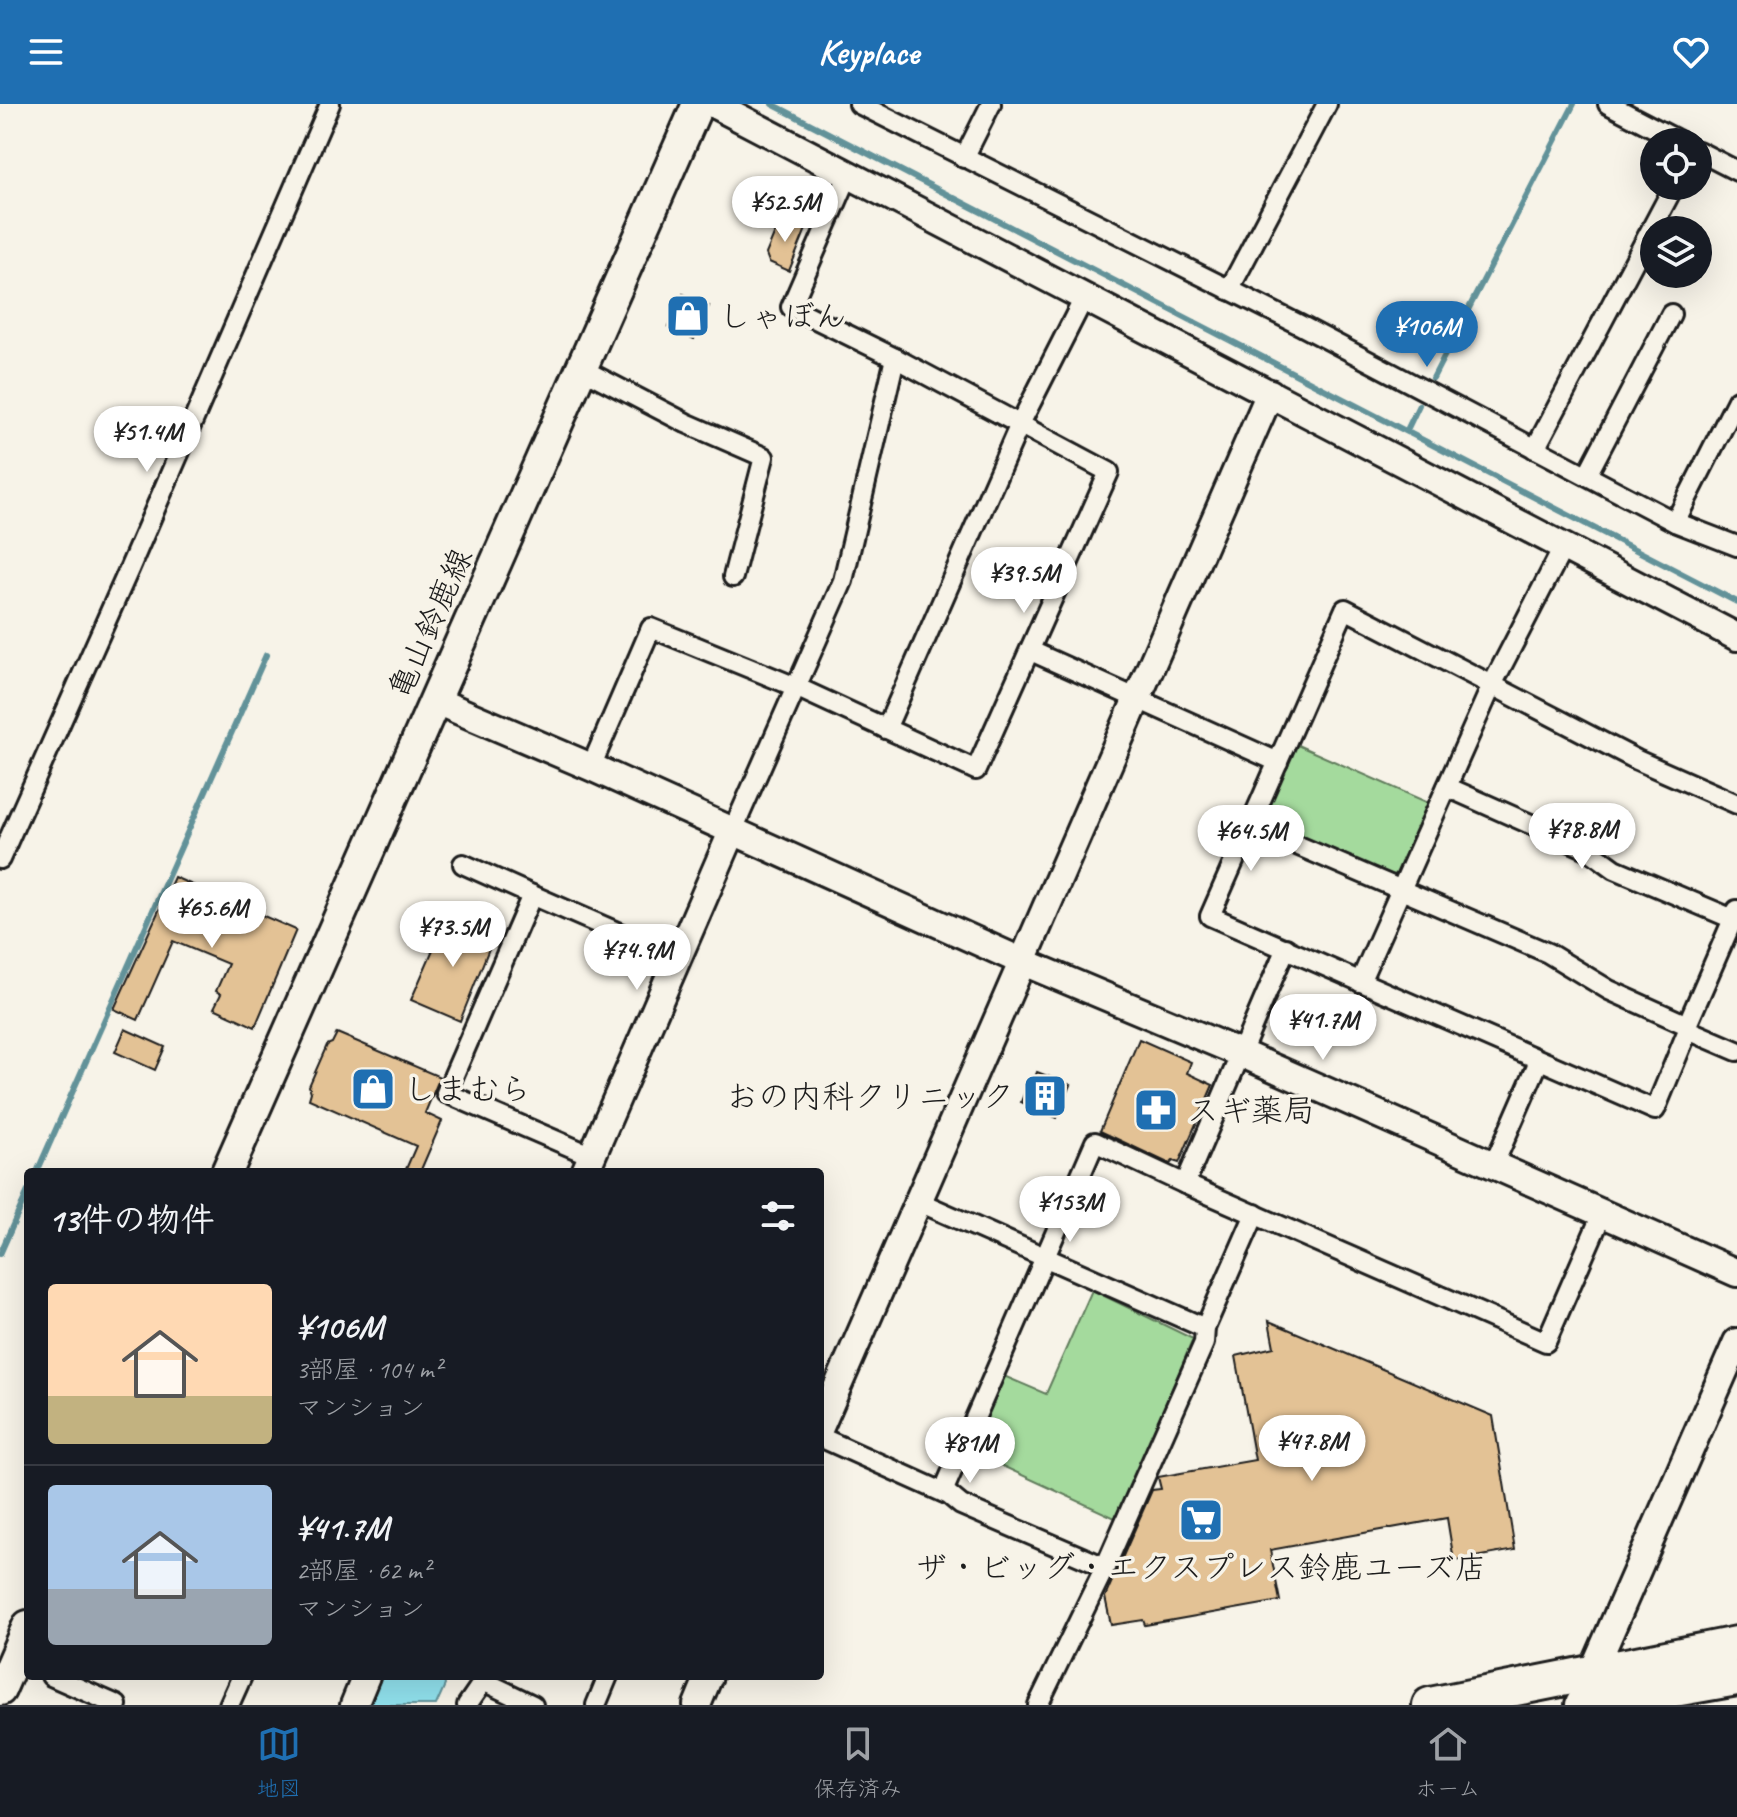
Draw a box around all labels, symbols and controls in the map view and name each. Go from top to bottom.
text: Keyplace [818,29,919,75]
icon: menu [24,30,68,74]
icon: heart [1669,30,1713,74]
map controls [1640,128,1712,288]
button: locate [1640,128,1712,200]
pin: ¥52.5M [720,176,850,244]
text: ¥52.5M [750,185,820,218]
button: layers [1640,216,1712,288]
shop icon: しゃぼん [664,292,712,340]
place label: しゃぼん [719,296,847,337]
pin: ¥106M [1371,301,1483,369]
text: ¥106M [1394,310,1460,343]
pin: ¥51.4M [82,406,212,474]
text: ¥51.4M [112,415,182,448]
street label: 亀山鈴鹿線 [379,542,482,705]
pin: ¥39.5M [959,547,1089,615]
text: ¥39.5M [989,556,1059,589]
pin: ¥78.8M [1517,803,1647,871]
pin: ¥64.5M [1186,805,1316,873]
text: ¥78.8M [1547,812,1617,845]
text: ¥64.5M [1215,814,1287,847]
pin: ¥65.6M [147,882,277,950]
text: ¥65.6M [176,891,248,924]
pin: ¥73.5M [388,901,518,969]
text: ¥73.5M [418,910,488,943]
pin: ¥74.9M [572,924,702,992]
text: ¥74.9M [602,933,672,966]
pin: ¥41.7M [1258,994,1388,1062]
text: ¥41.7M [1288,1003,1358,1036]
shop icon: しまむら [349,1065,397,1113]
place label: しまむら [404,1069,532,1110]
building icon: おの内科クリニック [1021,1072,1069,1120]
place label: おの内科クリニック [726,1076,1014,1117]
pharmacy icon: スギ薬局 [1132,1086,1180,1134]
place label: スギ薬局 [1187,1090,1315,1131]
pin: ¥153M [1014,1176,1126,1244]
text: ¥153M [1037,1185,1103,1218]
icon: filters [756,1194,800,1238]
text: 13件の物件 [48,1198,215,1241]
text: ¥106M [296,1305,383,1348]
icon: home [112,1316,208,1412]
text: 3部屋 · 104 m² [296,1353,441,1386]
text: マンション [296,1391,425,1424]
pin: ¥47.8M [1247,1415,1377,1483]
pin: ¥81M [923,1417,1017,1485]
text: ¥47.8M [1277,1424,1347,1457]
text: ¥81M [943,1426,997,1459]
supermarket icon: ザ・ビッグ・エクスプレス鈴鹿ユーズ店 [1177,1496,1225,1544]
text: ¥41.7M [296,1506,389,1549]
icon: home [112,1517,208,1613]
place label: ザ・ビッグ・エクスプレス鈴鹿ユーズ店 [915,1547,1487,1588]
text: 2部屋 · 62 m² [296,1554,430,1587]
text: マンション [296,1592,425,1625]
tab: 地図 [257,1722,301,1803]
tab: 保存済み [814,1722,902,1803]
tab: ホーム [1415,1722,1480,1803]

